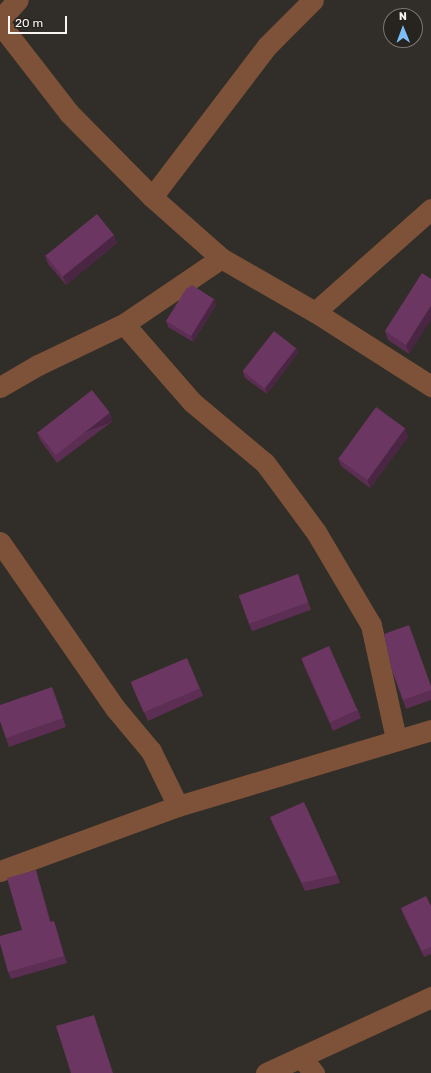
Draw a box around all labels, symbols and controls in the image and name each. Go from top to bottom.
scale bar [10,8,69,34]
north arrow [383,8,423,48]
text: N [399,10,407,23]
text: 20 m [15,16,43,30]

